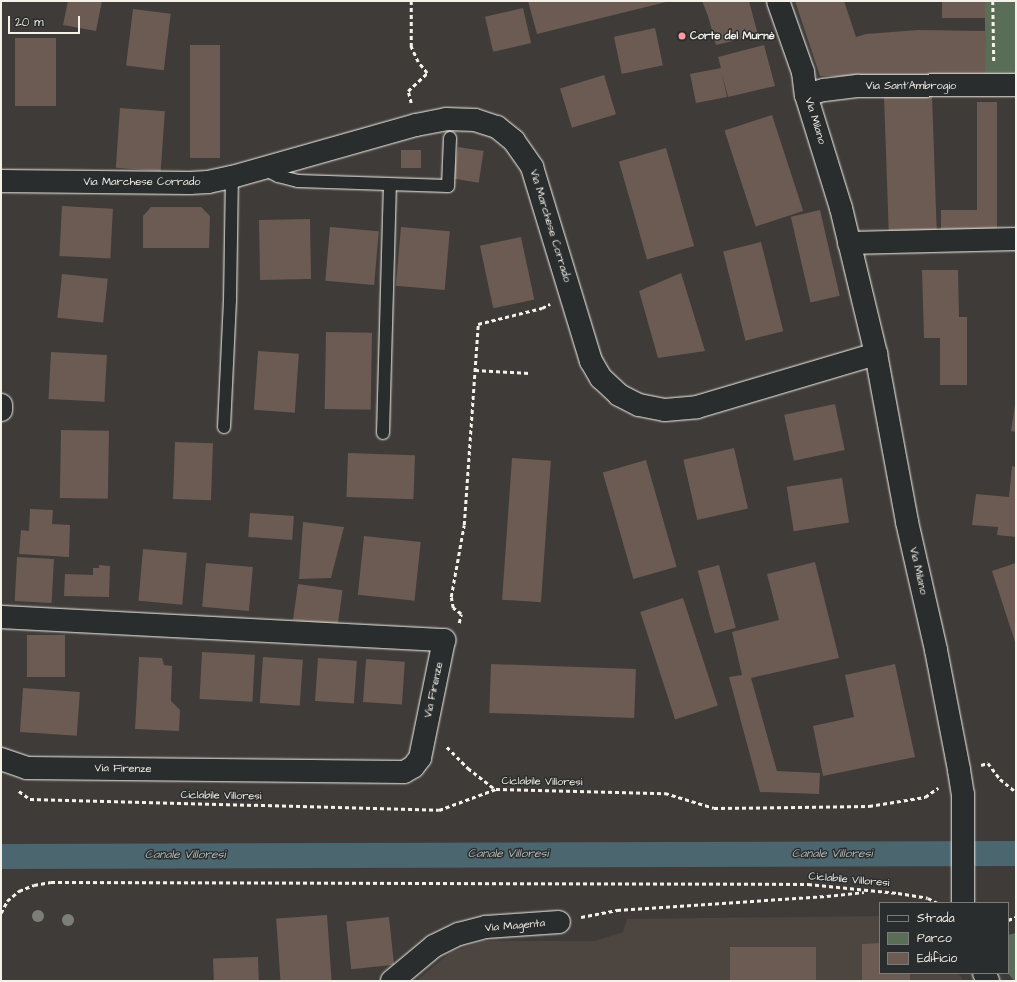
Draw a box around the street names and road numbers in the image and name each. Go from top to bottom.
street label: Via Sant'Ambrogio [866,79,956,93]
street label: Via Milano [802,96,828,146]
street label: Via Marchese Corrado [527,168,573,284]
street label: Via Marchese Corrado [83,175,201,189]
street label: Via Milano [906,546,930,596]
street label: Via Firenze [422,661,446,719]
street label: Via Firenze [95,762,151,776]
street label: Ciclabile Villoresi [501,775,583,789]
street label: Ciclabile Villoresi [180,789,262,803]
street label: Ciclabile Villoresi [808,870,890,890]
street label: Via Magenta [484,917,546,935]

